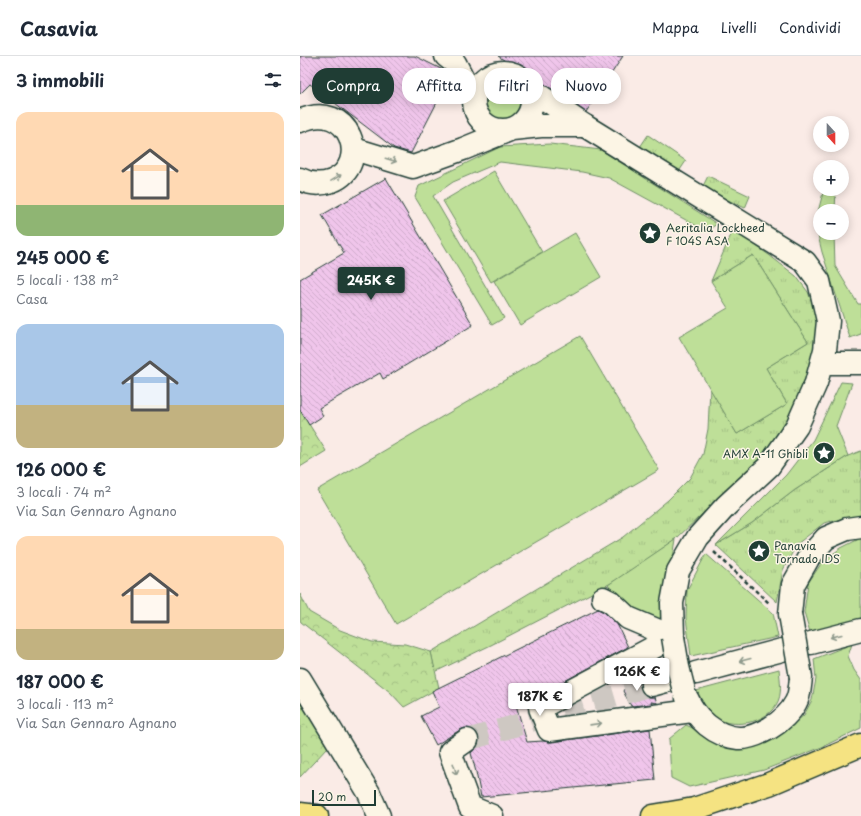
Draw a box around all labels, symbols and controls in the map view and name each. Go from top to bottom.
text: Casavia [20,14,98,42]
text: Mappa [652,17,699,38]
text: Livelli [721,17,757,38]
text: Condividi [779,17,841,38]
text: 3 immobili [16,67,104,93]
chip: Compra [312,68,394,104]
chip: Affitta [402,68,476,104]
chip: Filtri [484,68,543,104]
chip: Nuovo [551,68,621,104]
icon: filters [262,69,284,91]
north arrow [813,116,849,152]
map controls [813,116,849,240]
icon: home [114,138,186,210]
one-way arrow [384,157,397,164]
button: + [813,160,849,196]
one-way arrow [330,174,342,182]
button: − [813,204,849,240]
place label: Aeritalia Lockheed F 104S ASA [666,219,765,249]
place icon: Aeritalia Lockheed F 104S ASA [637,220,663,246]
text: 245 000 € [16,244,109,270]
pin: 245K € [338,267,404,301]
text: 5 locali · 138 m² [16,270,119,289]
text: 245K € [347,270,395,289]
text: Casa [16,289,48,308]
icon: home [114,350,186,422]
place icon: AMX A-11 Ghibli [811,440,837,466]
place label: AMX A-11 Ghibli [723,445,808,462]
text: 126 000 € [16,456,106,482]
text: 3 locali · 74 m² [16,482,112,501]
text: Via San Gennaro Agnano [16,501,177,520]
place label: Panavia Tornado IDS [774,537,840,567]
place icon: Panavia Tornado IDS [746,538,772,564]
icon: home [114,562,186,634]
one-way arrow [830,633,843,640]
one-way arrow [738,657,751,665]
pin: 126K € [604,658,670,692]
text: 126K € [613,661,661,680]
text: 187 000 € [16,668,104,694]
pin: 187K € [507,683,573,717]
text: 187K € [517,686,563,705]
text: 3 locali · 113 m² [16,694,114,713]
text: Via San Gennaro Agnano [16,713,177,732]
one-way arrow [589,720,602,728]
one-way arrow [452,762,460,774]
scale bar [312,788,376,807]
text: 20 m [318,788,346,805]

